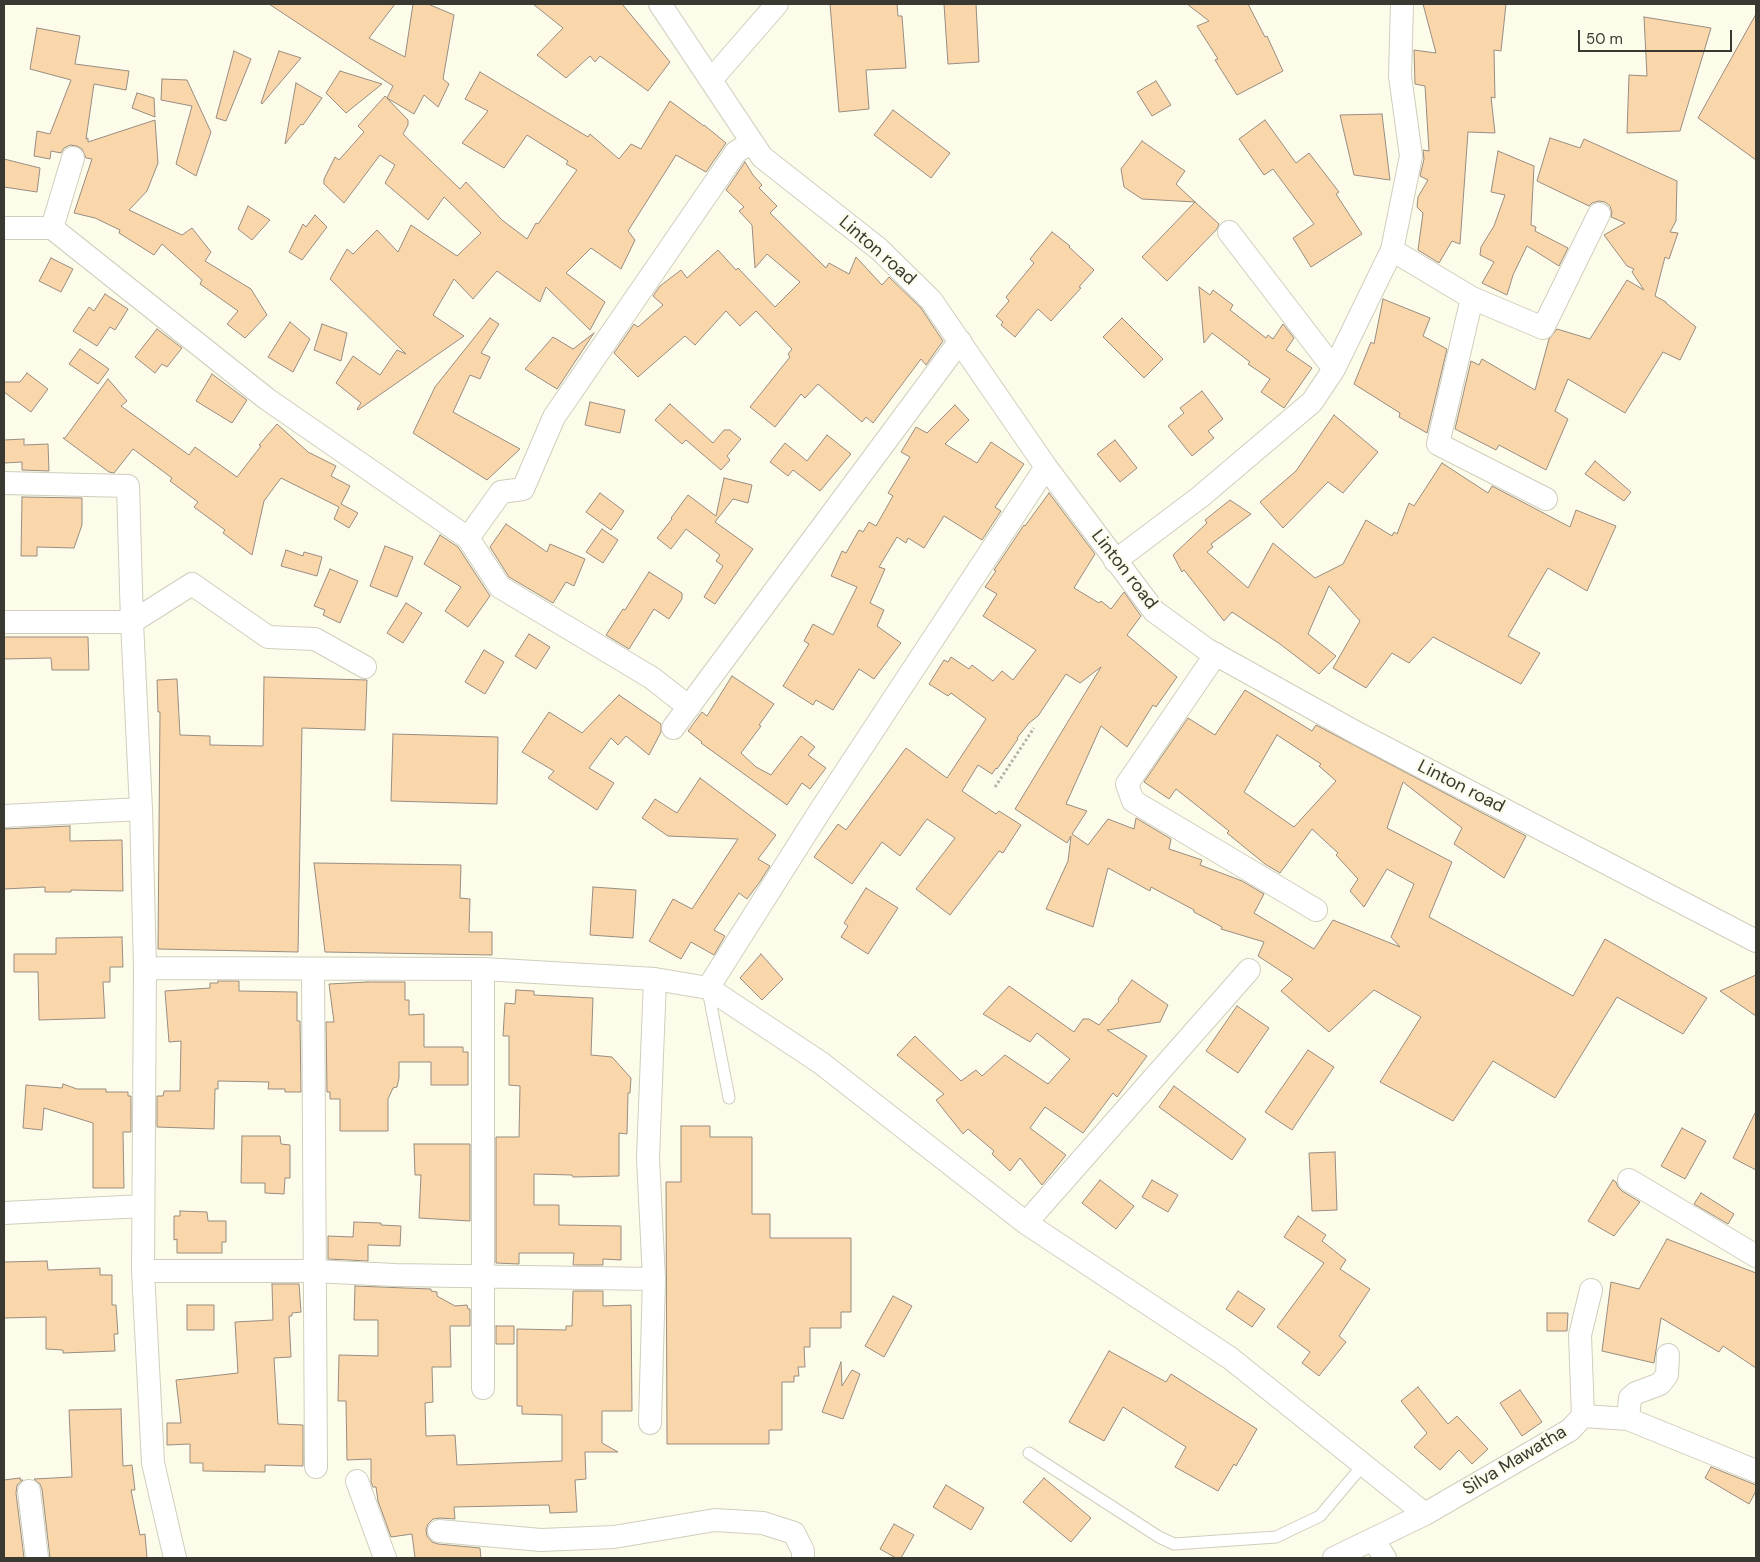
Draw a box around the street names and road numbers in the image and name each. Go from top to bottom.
street label: Linton road [834,212,920,290]
street label: Linton road [1086,526,1162,614]
street label: Linton road [1414,756,1508,818]
street label: Silva Mawatha [1459,1422,1571,1500]

